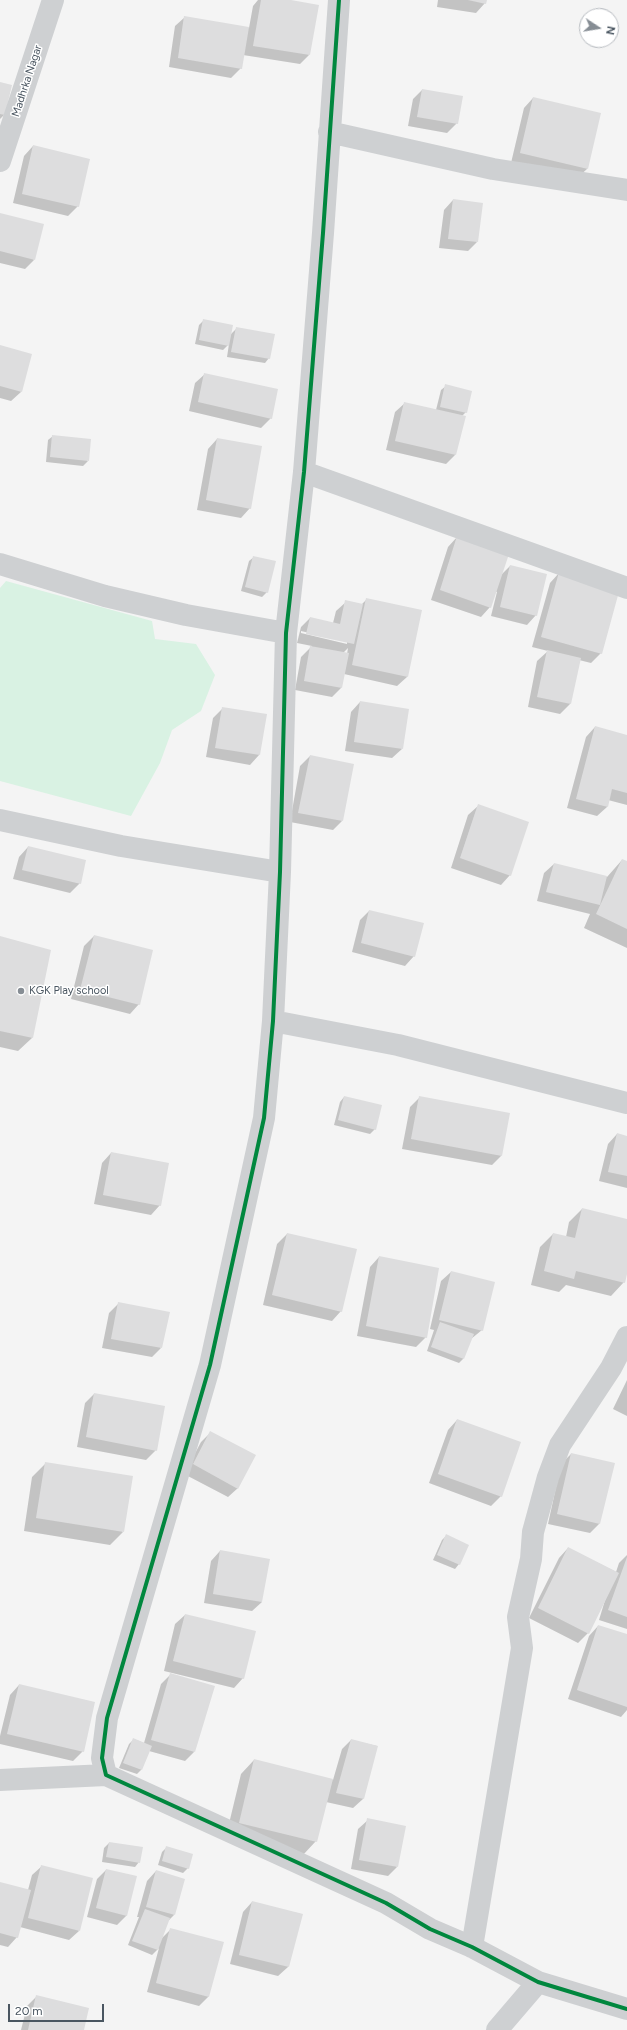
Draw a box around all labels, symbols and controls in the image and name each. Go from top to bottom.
north arrow [579,8,619,48]
text: N [603,25,617,36]
street label: Madhrka Nagar [9,43,45,119]
place label: KGK Play school [29,984,109,998]
marker: KGK Play school [16,986,26,996]
scale bar [10,1996,106,2022]
text: 20 m [15,2004,43,2018]

